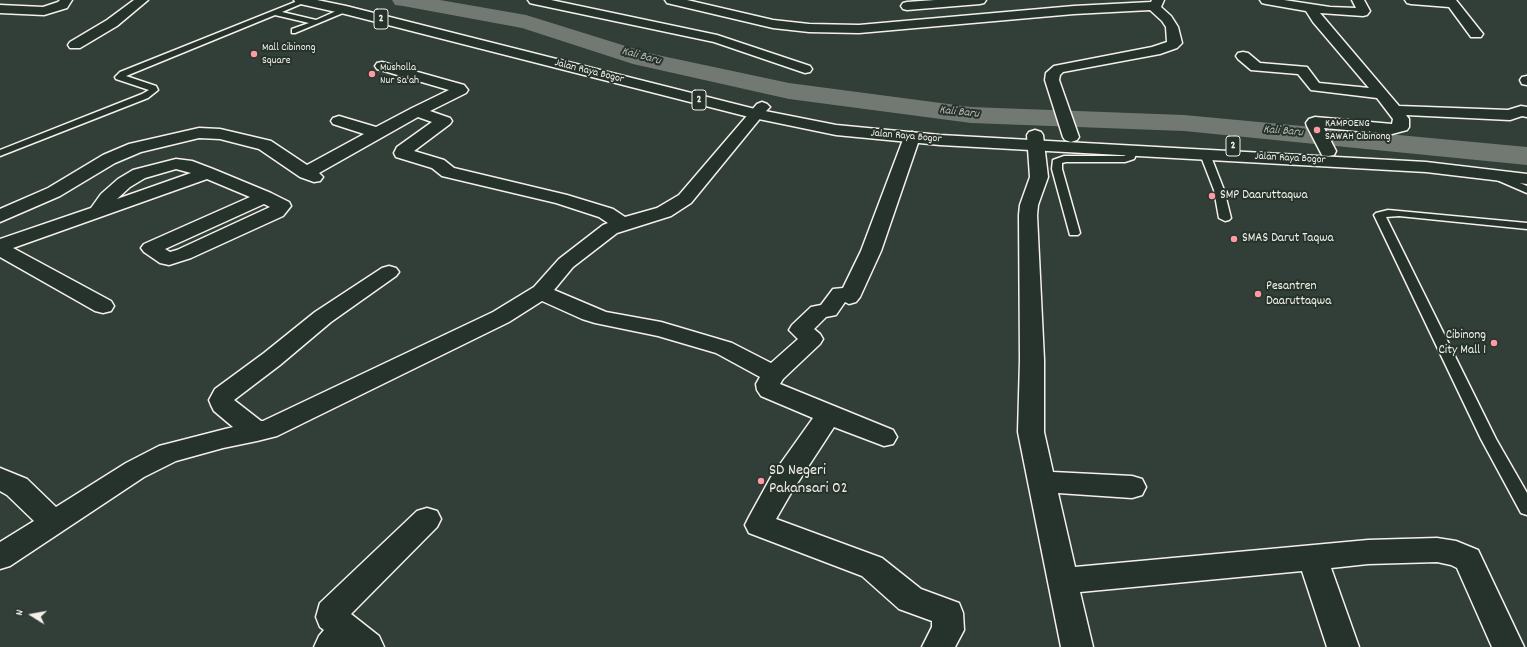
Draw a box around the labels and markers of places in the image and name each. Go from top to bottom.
place label: Mall Cibinong Square [262,41,315,67]
marker: Mall Cibinong Square [249,49,259,59]
place label: Musholla Nur Sa'ah [380,61,419,87]
marker: Musholla Nur Sa'ah [367,69,377,79]
place label: KAMPOENG SAWAH Cibinong [1325,117,1390,143]
marker: KAMPOENG SAWAH Cibinong [1312,125,1322,135]
place label: SMP Daaruttaqwa [1220,188,1308,204]
marker: SMP Daaruttaqwa [1207,191,1217,201]
place label: SMAS Darut Taqwa [1242,231,1334,247]
marker: SMAS Darut Taqwa [1229,234,1239,244]
place label: Pesantren Daaruttaqwa [1266,279,1331,310]
marker: Pesantren Daaruttaqwa [1253,289,1263,299]
place label: Cibinong City Mall 1 [1438,328,1486,359]
marker: Cibinong City Mall 1 [1489,338,1499,348]
place label: SD Negeri Pakansari 02 [769,462,848,500]
marker: SD Negeri Pakansari 02 [756,476,766,486]

